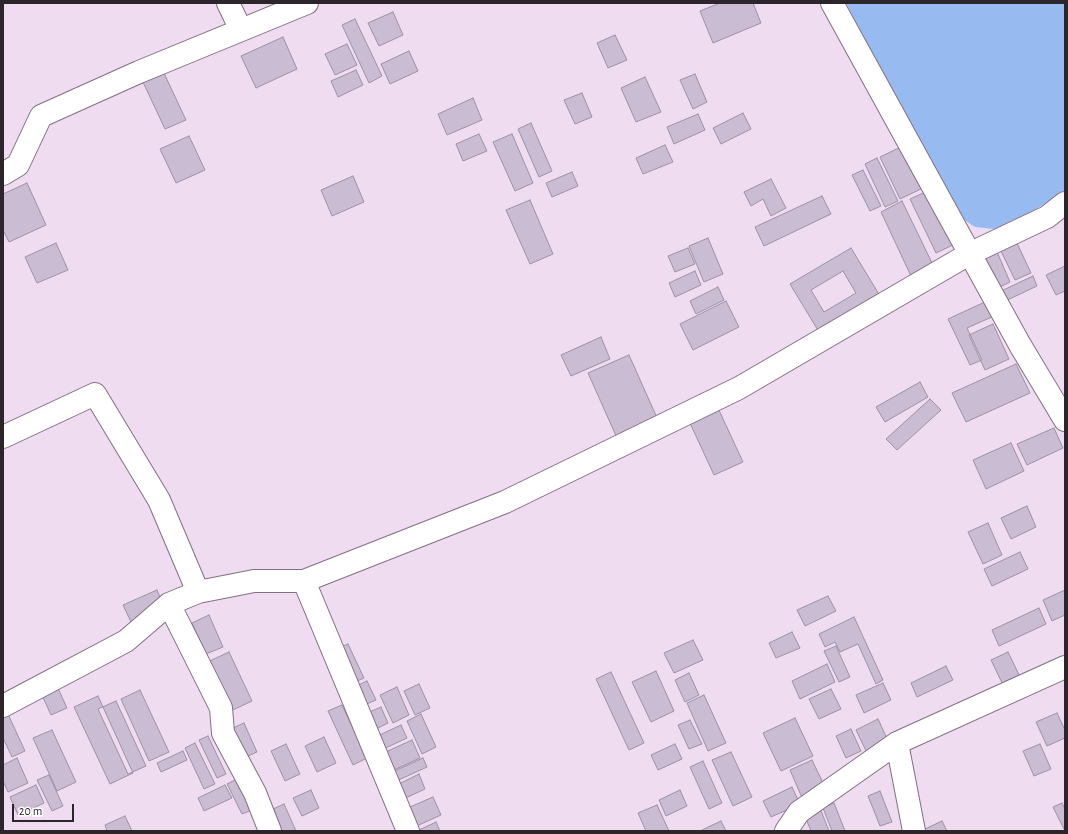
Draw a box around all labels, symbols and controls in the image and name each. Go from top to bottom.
scale bar [14,796,76,822]
text: 20 m [19,805,42,817]

